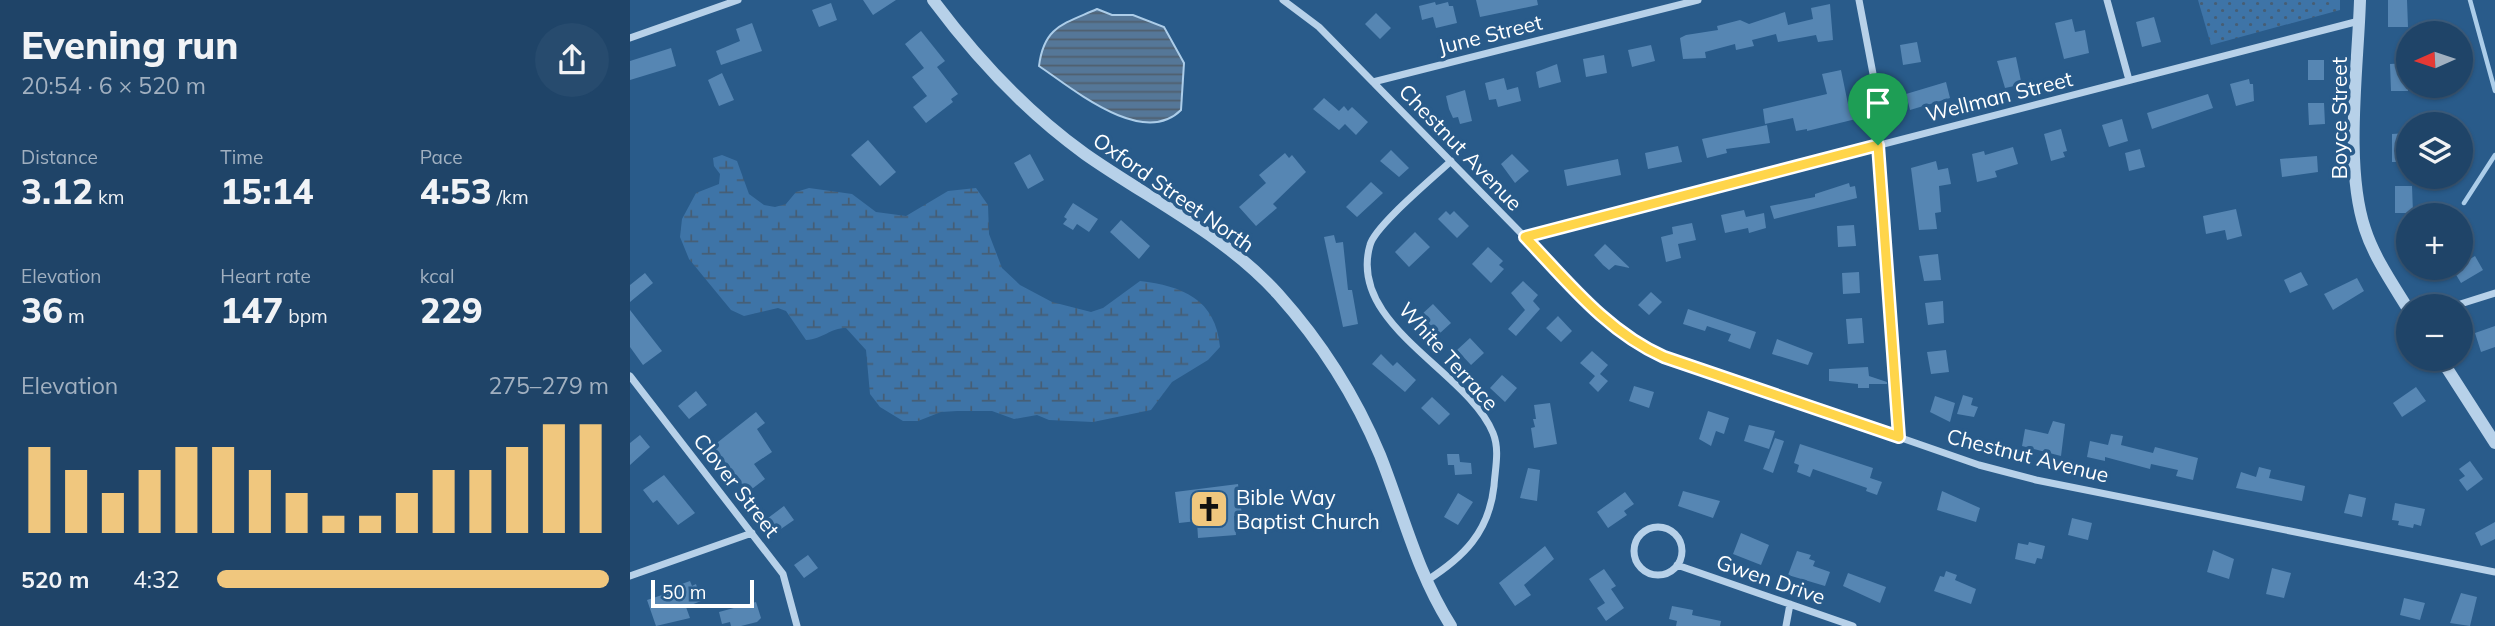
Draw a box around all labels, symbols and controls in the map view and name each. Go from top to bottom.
street label: June Street [1435,9,1545,59]
text: Evening run [21,21,239,69]
north arrow [2396,21,2473,98]
map controls [2396,21,2473,371]
button: share [535,23,609,97]
street label: Boyce Street [2326,57,2352,179]
street label: Wellman Street [1923,65,2075,127]
text: 20:54 · 6 × 520 m [21,71,206,100]
pin [1848,73,1908,145]
street label: Chestnut Avenue [1394,78,1528,216]
icon: arrive [1859,84,1897,122]
button: layers [2396,112,2473,189]
street label: Oxford Street North [1088,127,1260,257]
text: Distance [21,145,98,169]
text: Time [220,145,263,169]
text: Pace [420,145,463,169]
text: 3.12 [21,169,93,213]
text: 15:14 [220,169,313,213]
text: 4:53 [420,169,492,213]
text: km [93,185,125,209]
text: /km [492,185,529,209]
button: + [2396,203,2473,280]
text: Elevation [21,264,101,288]
text: Heart rate [220,264,311,288]
text: kcal [420,264,454,288]
text: 36 [21,288,63,332]
text: 147 [220,288,283,332]
text: 229 [420,288,483,332]
button: − [2396,294,2473,371]
street label: White Terrace [1394,297,1504,415]
text: m [63,304,85,328]
text: bpm [283,304,328,328]
text: Elevation [21,371,118,400]
text: 275–279 m [488,371,609,400]
street label: Chestnut Avenue [1944,422,2112,488]
street label: Clover Street [688,428,786,542]
place label: Bible Way Baptist Church [1236,484,1380,534]
church icon: Bible Way Baptist Church [1188,488,1230,530]
street label: Gwen Drive [1713,548,1829,610]
text: 520 m [21,565,89,594]
text: 4:32 [133,565,180,594]
scale bar [651,577,754,609]
text: 50 m [662,580,706,604]

